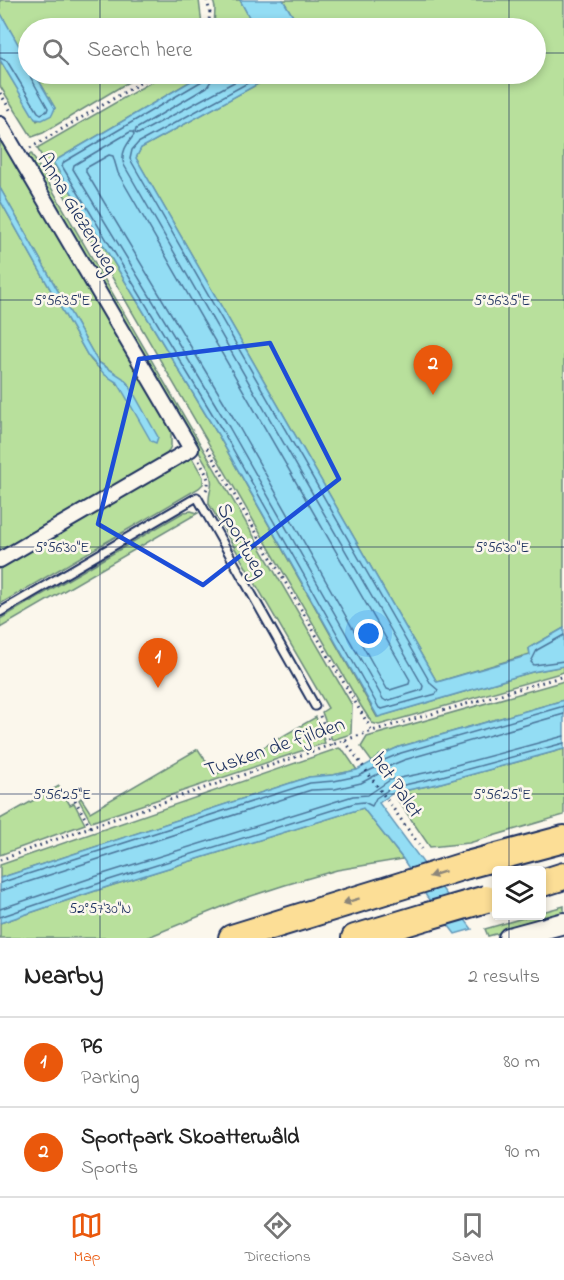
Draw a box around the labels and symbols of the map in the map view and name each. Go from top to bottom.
street label: Anna Giezenweg [27,147,125,282]
text: 5°56'35"E [34,290,90,312]
text: 5°56'35"E [474,290,530,312]
pin: 2 [414,346,452,395]
street label: Sportweg [206,498,274,585]
text: 5°56'30"E [35,537,89,559]
text: 5°56'30"E [475,537,529,559]
your location [354,619,383,648]
pin: 1 [138,638,178,688]
street label: Tusken de fjilden [201,710,349,786]
street label: het Palet [363,747,429,825]
text: 5°56'25"E [33,784,91,806]
text: 5°56'25"E [473,784,531,806]
one-way arrow [428,870,446,879]
one-way arrow [342,897,360,906]
text: 52°57'30"N [69,898,131,920]

